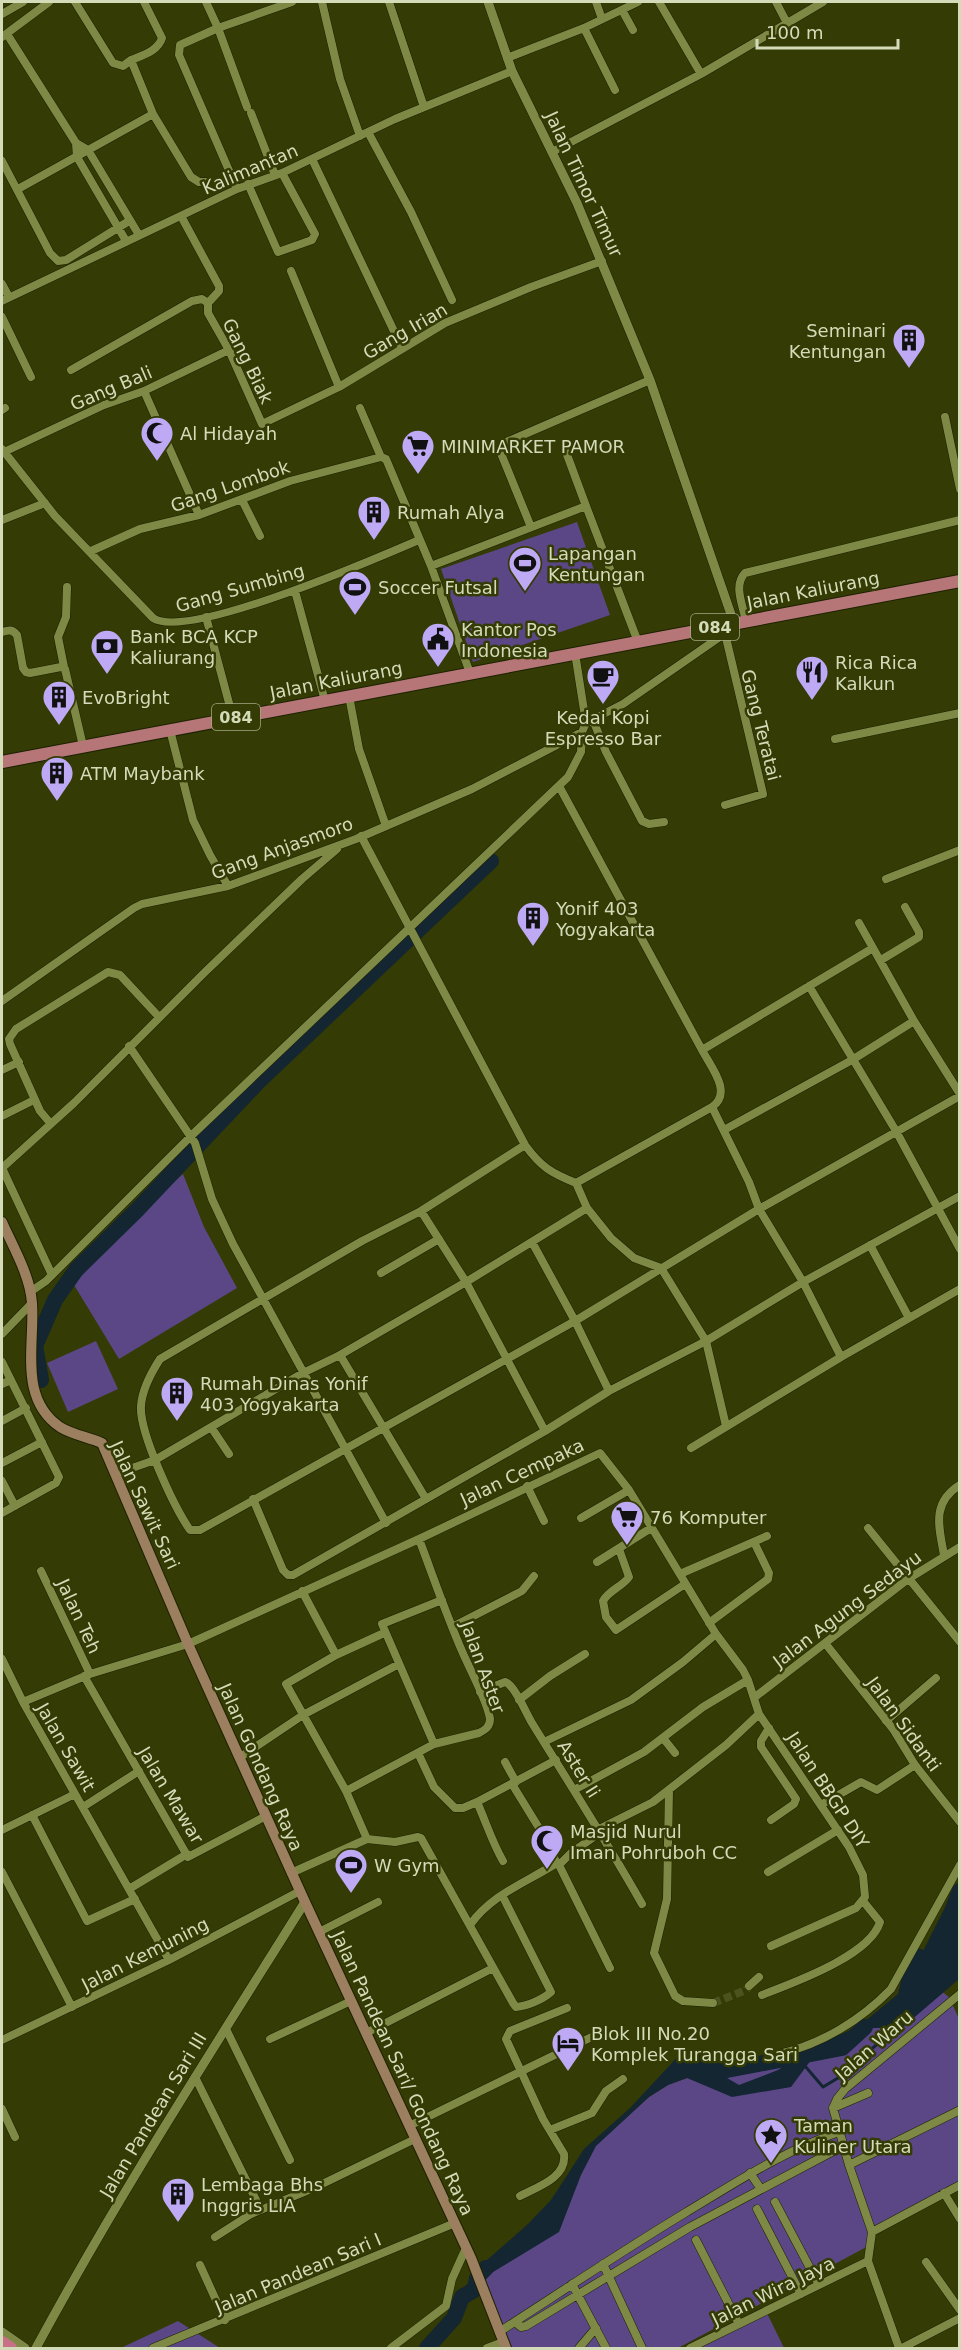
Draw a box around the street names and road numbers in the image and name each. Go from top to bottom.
street label: Jalan Timor Timur [541,107,627,261]
street label: Kalimantan [199,139,301,199]
street label: Gang Irian [359,298,451,364]
street label: Gang Biak [218,315,278,408]
street label: Gang Bali [67,361,155,415]
street label: Gang Lombok [168,456,293,516]
street label: Gang Sumbing [173,560,307,616]
street label: Jalan Kaliurang [744,567,881,613]
road number: 084 [691,614,739,640]
street label: Jalan Kaliurang [267,657,404,703]
street label: Gang Teratai [737,667,785,783]
road number: 084 [212,704,260,730]
street label: Gang Anjasmoro [208,813,356,883]
street label: Jalan Cempaka [456,1434,587,1510]
street label: Jalan Sawit Sari [106,1437,184,1573]
street label: Jalan Agung Sedayu [768,1546,925,1672]
street label: Jalan Teh [52,1574,105,1657]
street label: Jalan Aster [456,1617,510,1717]
street label: Jalan Sidanti [862,1672,945,1775]
street label: Jalan Gondang Raya [214,1679,308,1854]
street label: Jalan Sawit [32,1698,100,1795]
street label: Jalan BBGP DIY [782,1727,874,1853]
street label: Aster Ii [553,1737,605,1801]
street label: Jalan Mawar [133,1742,208,1848]
street label: Jalan Kemuning [77,1913,212,1996]
street label: Jalan Pandean Sari/ Gondang Raya [327,1926,478,2219]
street label: Jalan Waru [830,2006,917,2085]
street label: Jalan Pandean Sari III [95,2029,211,2202]
street label: Jalan Pandean Sari I [211,2228,384,2318]
street label: Jalan Wira Jaya [707,2252,838,2330]

